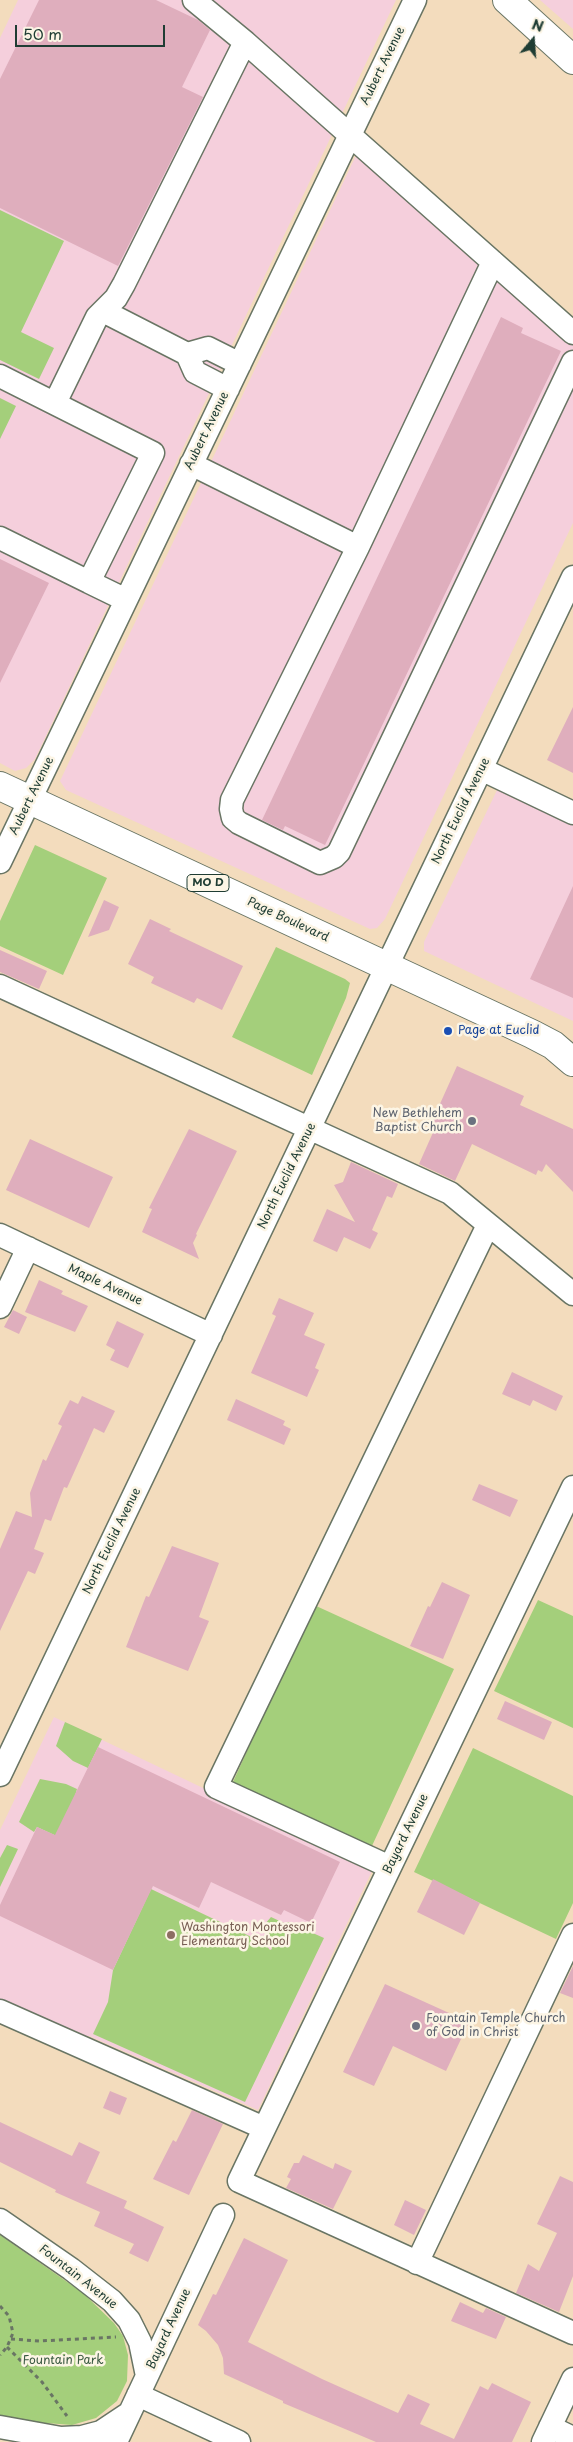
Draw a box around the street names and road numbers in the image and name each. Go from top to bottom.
street label: Aubert Avenue [358,25,408,107]
street label: Aubert Avenue [182,390,232,472]
street label: Aubert Avenue [7,755,57,837]
street label: North Euclid Avenue [429,755,493,867]
road number: MO D [187,874,229,891]
street label: Page Boulevard [245,895,331,945]
street label: North Euclid Avenue [255,1120,319,1232]
street label: Maple Avenue [65,1261,145,1309]
street label: North Euclid Avenue [80,1485,144,1597]
street label: Bayard Avenue [380,1792,432,1876]
street label: Fountain Avenue [36,2242,120,2312]
street label: Bayard Avenue [144,2286,194,2372]

